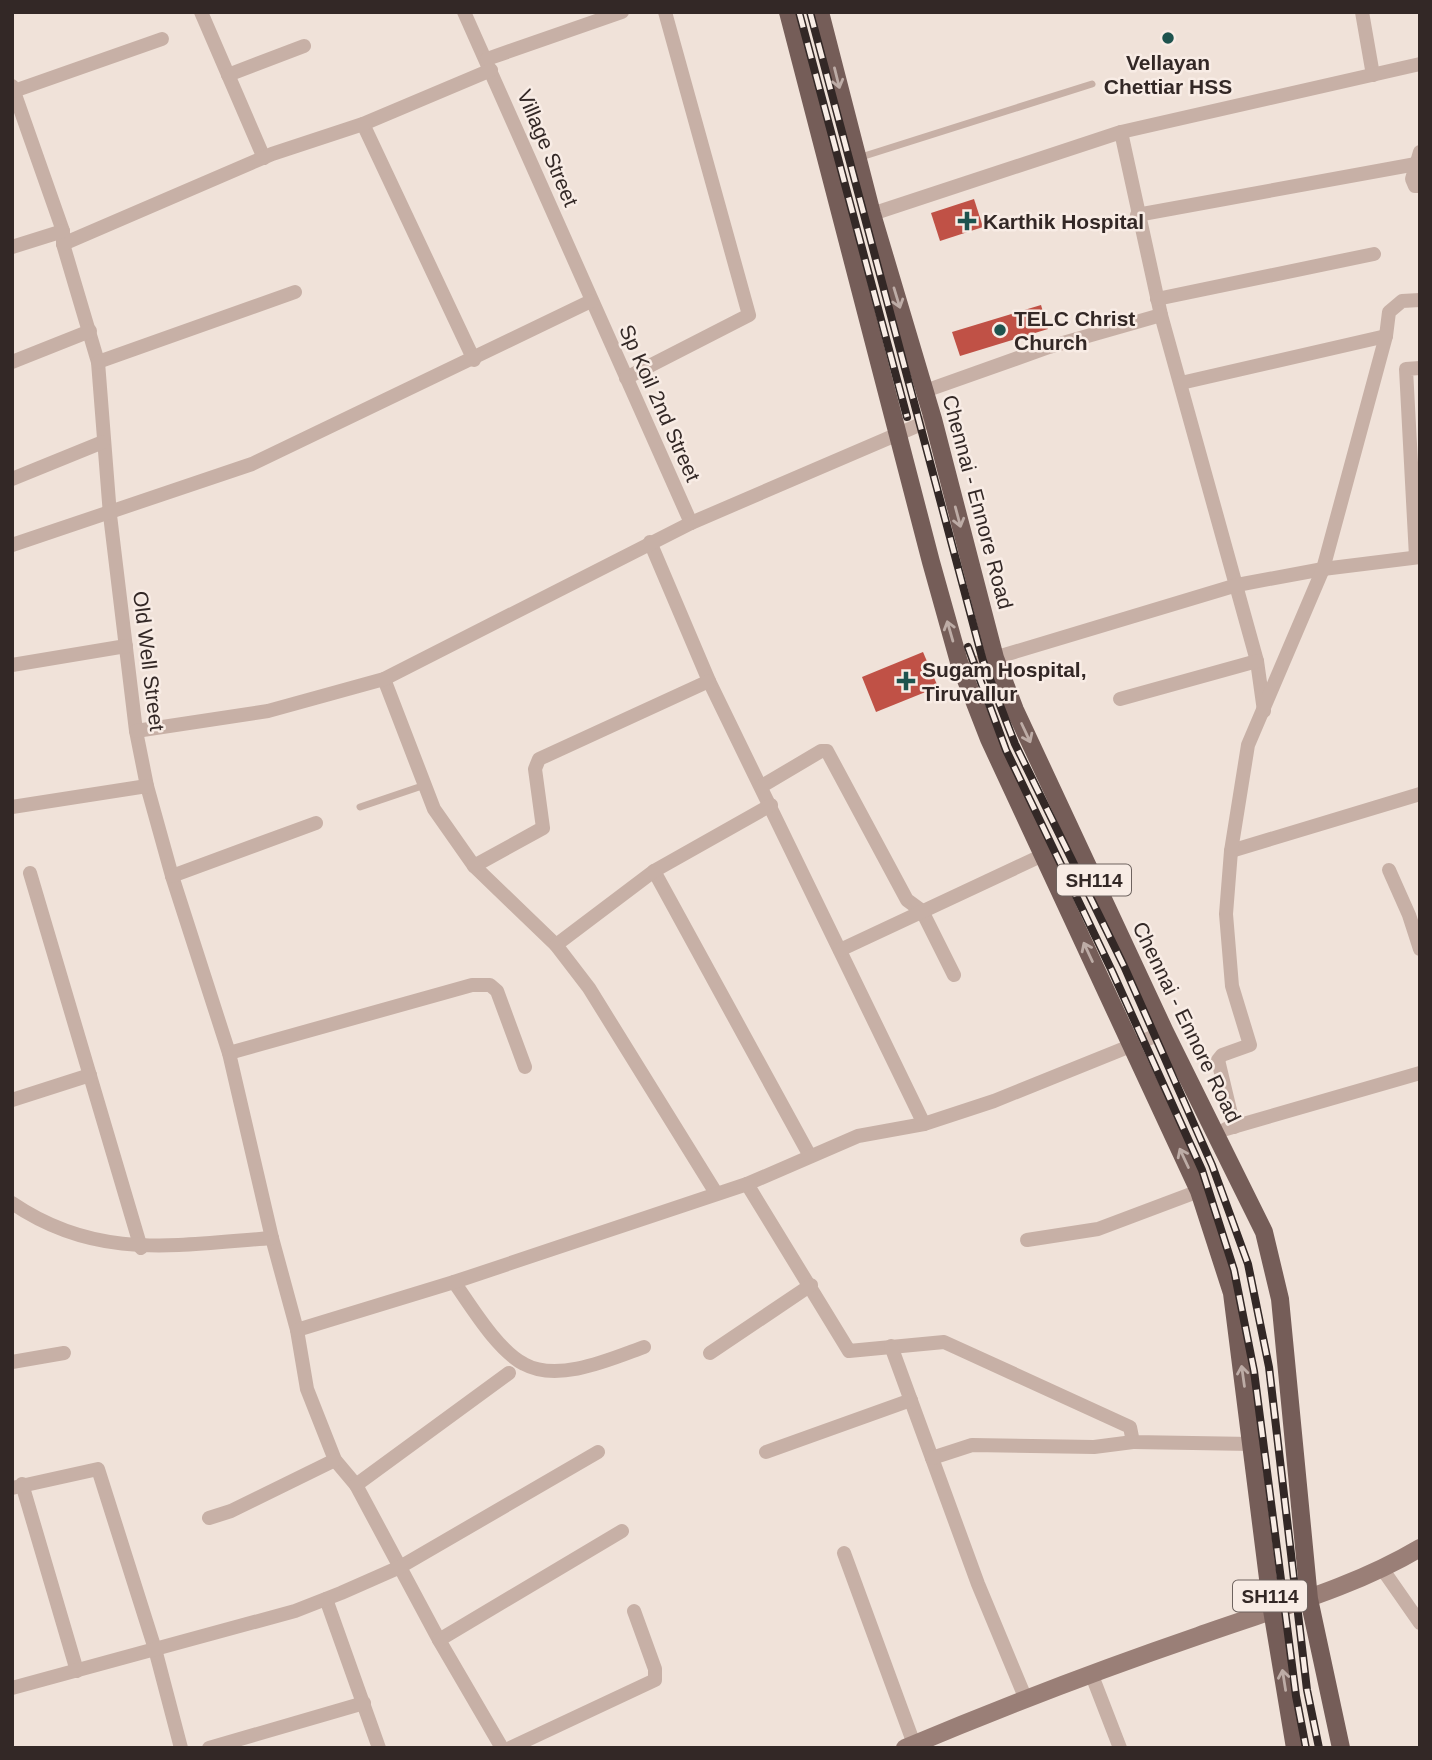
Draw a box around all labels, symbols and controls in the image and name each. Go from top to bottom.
marker: Vellayan Chettiar HSS [1160,30,1176,46]
place label: Vellayan Chettiar HSS [1104,51,1232,98]
one-way arrow [831,67,844,89]
street label: Village Street [513,86,583,210]
place label: Karthik Hospital [983,210,1144,233]
marker: Karthik Hospital [957,211,977,231]
one-way arrow [891,287,904,309]
place label: TELC Christ Church [1014,307,1135,354]
street label: Sp Koil 2nd Street [615,321,705,485]
marker: TELC Christ Church [992,322,1008,338]
street label: Chennai - Ennore Road [938,392,1018,612]
one-way arrow [953,506,966,528]
street label: Old Well Street [129,590,169,732]
one-way arrow [943,620,956,643]
place label: Sugam Hospital, Tiruvallur [922,658,1087,705]
marker: Sugam Hospital, Tiruvallur [896,671,916,691]
one-way arrow [1020,722,1033,744]
road number: SH114 [1057,864,1131,895]
street label: Chennai - Ennore Road [1128,918,1246,1126]
one-way arrow [1081,942,1094,963]
one-way arrow [1177,1148,1190,1169]
one-way arrow [1236,1366,1249,1388]
road number: SH114 [1233,1580,1307,1612]
one-way arrow [1277,1670,1290,1692]

